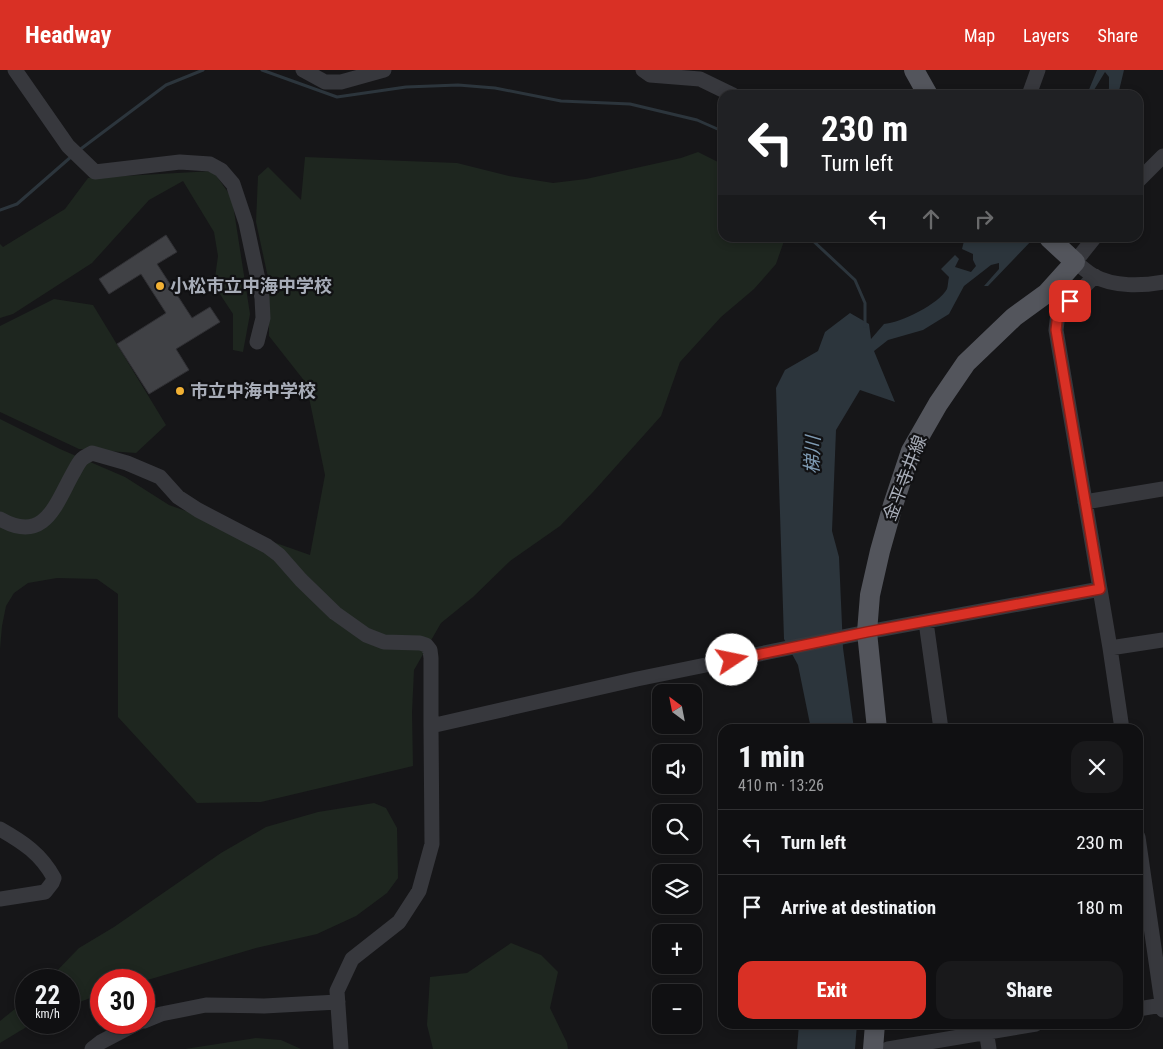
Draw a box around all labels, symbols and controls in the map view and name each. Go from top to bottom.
text: Headway [25,21,111,49]
text: Map [964,25,995,46]
text: Layers [1023,25,1070,46]
text: Share [1098,25,1138,46]
text: 230 m [821,109,908,150]
icon: left [738,110,803,175]
text: Turn left [821,151,893,176]
icon: left [864,205,892,233]
icon: ahead [917,205,945,233]
icon: right [970,205,998,233]
place label: 小松市立中海中学校 [170,275,332,296]
marker: 小松市立中海中学校 [154,280,166,292]
pin [1049,280,1091,322]
icon: arrive [1056,287,1084,315]
place label: 市立中海中学校 [190,380,316,401]
marker: 市立中海中学校 [174,385,186,397]
street label: 金平寺井線 [879,432,930,524]
water label: 梯川 [800,434,825,474]
position arrow [705,633,757,685]
north arrow [652,684,702,734]
map controls [652,684,702,1034]
text: 1 min [738,739,805,774]
button: close [1071,741,1123,793]
button: sound [652,744,702,794]
text: 410 m · 13:26 [738,776,824,795]
button: search [652,804,702,854]
icon: left [738,828,766,856]
text: Turn left [781,831,846,854]
text: 230 m [1076,831,1123,854]
button: layers [652,864,702,914]
icon: arrive [738,893,766,921]
text: Arrive at destination [781,896,936,919]
text: 180 m [1076,896,1123,919]
button: + [652,924,702,974]
button: Exit [738,961,926,1019]
button: Share [936,961,1123,1019]
speed limit sign: 30 [90,969,155,1034]
text: 22 [35,981,60,1010]
button: − [652,984,702,1034]
text: km/h [35,1007,60,1021]

